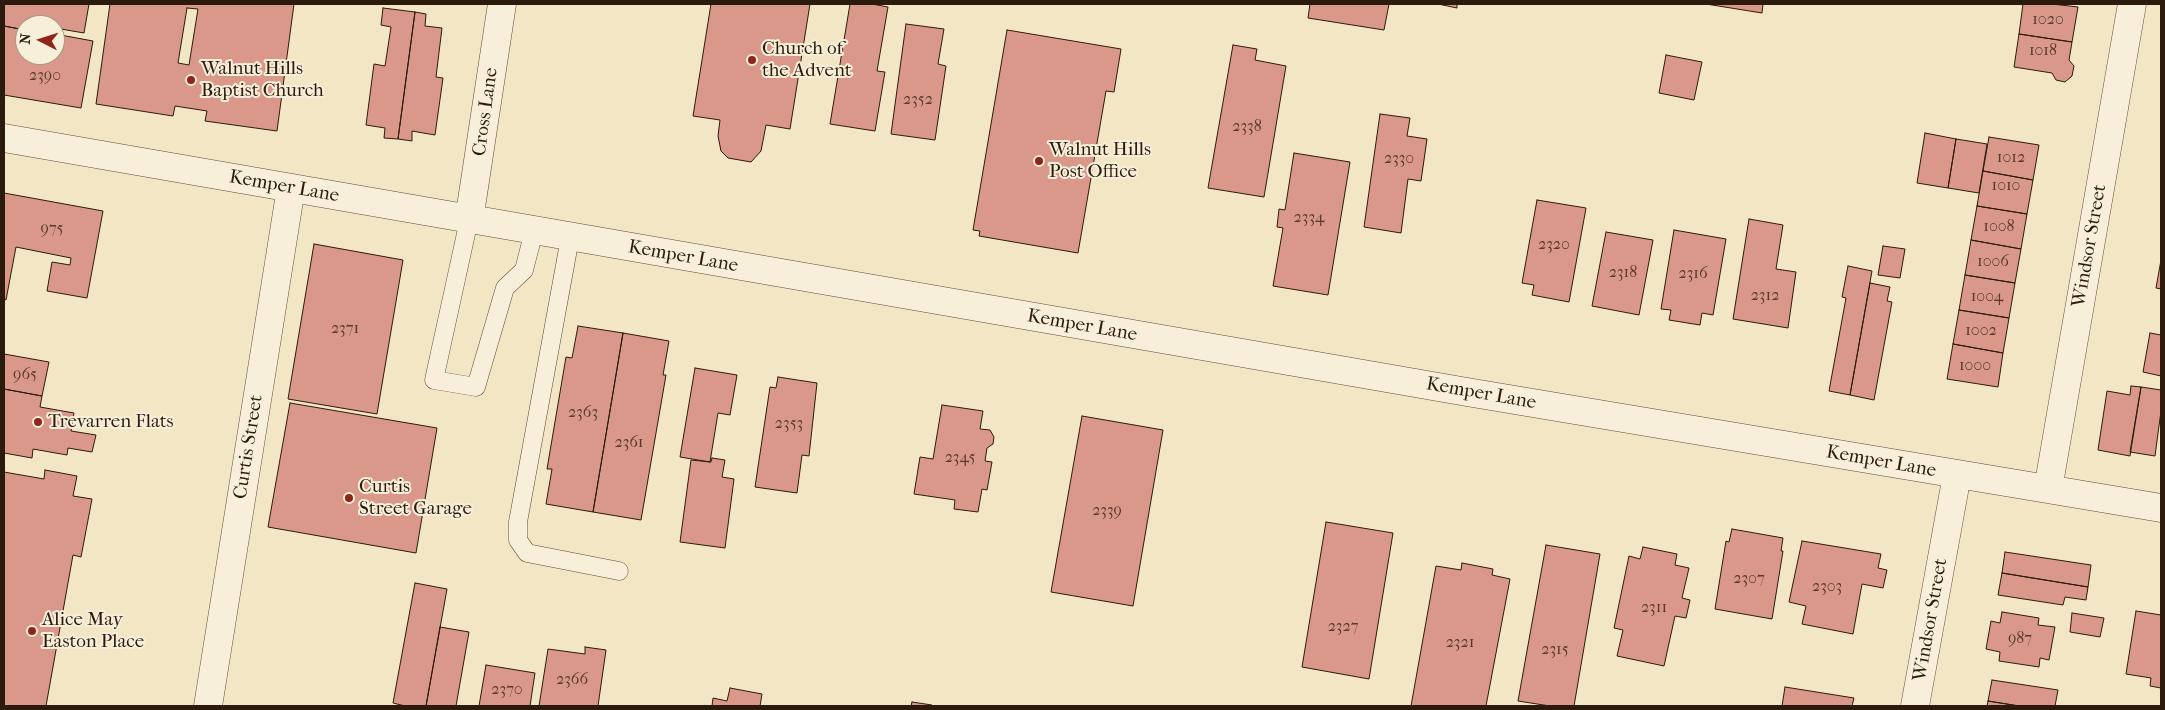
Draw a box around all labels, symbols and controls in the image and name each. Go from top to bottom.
house number: 1020 [2032,10,2064,30]
north arrow [15,15,65,65]
text: N [17,33,34,45]
place label: Church of the Advent [762,38,852,82]
house number: 1018 [2029,41,2057,61]
marker: Church of the Advent [746,54,758,66]
place label: Walnut Hills Baptist Church [201,58,324,102]
house number: 2390 [29,66,61,86]
street label: Cross Lane [469,66,503,158]
marker: Walnut Hills Baptist Church [185,74,197,86]
house number: 2352 [903,90,933,110]
house number: 2338 [1232,117,1262,137]
place label: Walnut Hills Post Office [1049,139,1151,183]
house number: 1012 [1997,148,2025,168]
house number: 2330 [1384,149,1414,169]
marker: Walnut Hills Post Office [1033,155,1045,167]
street label: Kemper Lane [227,166,341,208]
house number: 1010 [1992,176,2020,196]
street label: Windsor Street [2068,183,2112,309]
house number: 2334 [1294,208,1324,228]
house number: 1008 [1983,217,2015,237]
house number: 975 [40,219,64,239]
house number: 2320 [1538,235,1570,255]
street label: Kemper Lane [626,236,740,278]
house number: 1006 [1977,252,2009,272]
house number: 2318 [1609,263,1637,283]
house number: 2316 [1678,264,1708,284]
house number: 2312 [1751,286,1779,306]
house number: 1004 [1971,287,2003,307]
street label: Kemper Lane [1025,305,1139,347]
house number: 2371 [331,319,359,339]
house number: 1002 [1965,321,1997,341]
house number: 1000 [1959,356,1991,376]
house number: 965 [13,365,37,385]
street label: Kemper Lane [1424,373,1538,415]
street label: Curtis Street [229,393,269,501]
house number: 2363 [568,403,598,423]
place label: Trevarren Flats [48,411,174,433]
house number: 2353 [775,414,803,434]
marker: Trevarren Flats [32,416,44,428]
house number: 2361 [614,433,644,453]
street label: Kemper Lane [1824,441,1938,483]
house number: 2345 [945,448,975,468]
place label: Curtis Street Garage [359,476,472,520]
marker: Curtis Street Garage [343,492,355,504]
house number: 2339 [1092,501,1122,521]
street label: Windsor Street [1909,557,1953,683]
house number: 2307 [1733,569,1765,589]
house number: 2303 [1812,577,1842,597]
house number: 2311 [1641,598,1667,618]
place label: Alice May Easton Place [42,609,144,653]
house number: 2327 [1328,617,1358,637]
marker: Alice May Easton Place [26,625,38,637]
house number: 987 [2008,629,2032,649]
house number: 2321 [1446,633,1474,653]
house number: 2315 [1541,640,1569,660]
house number: 2366 [556,670,588,690]
house number: 2370 [491,680,523,700]

